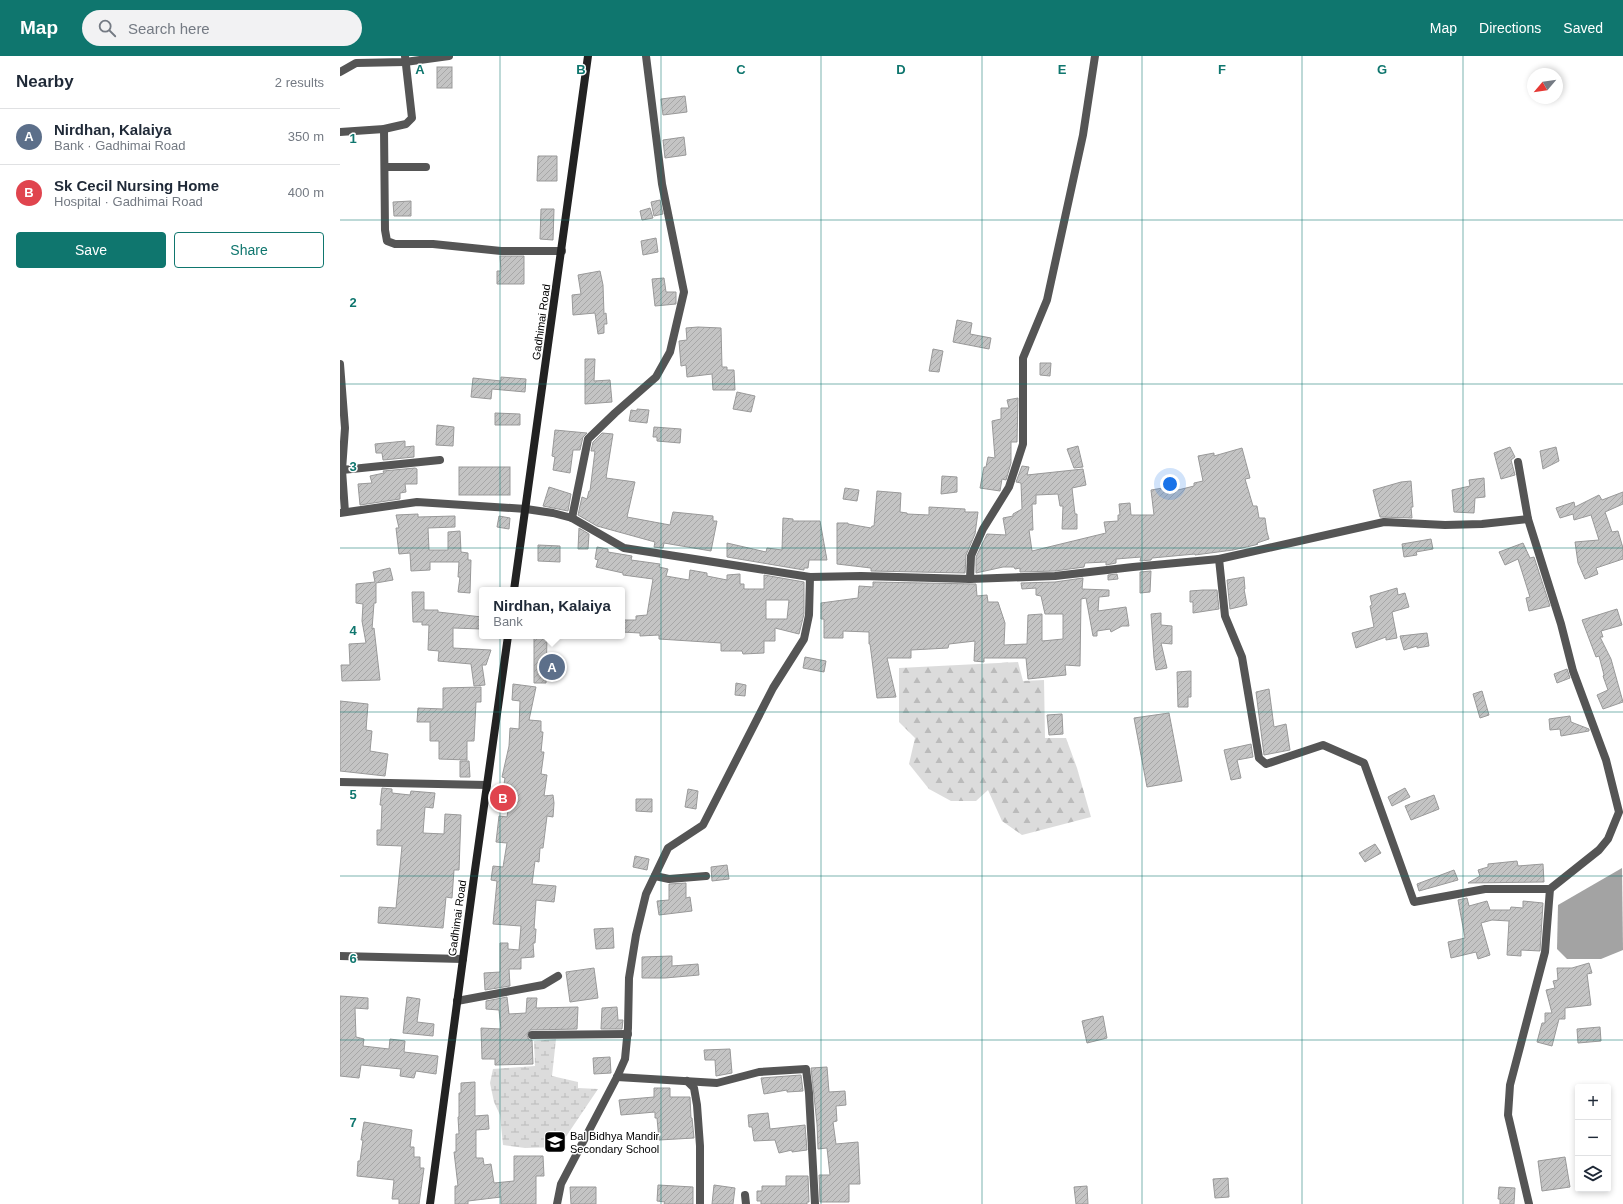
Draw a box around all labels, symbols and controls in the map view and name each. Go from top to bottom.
search box [82,10,362,46]
text: Map [20,17,58,38]
icon: search [96,17,118,39]
text: Search here [128,20,210,37]
text: Map [1430,20,1457,36]
text: Directions [1479,20,1541,36]
text: Saved [1563,20,1603,36]
text: A [415,62,425,77]
text: B [576,62,586,77]
text: C [736,62,746,77]
text: D [896,62,906,77]
text: E [1058,62,1067,77]
text: F [1218,62,1226,77]
text: G [1377,62,1387,77]
north arrow [1527,68,1563,104]
text: Nearby [16,72,74,91]
text: 2 results [275,75,324,90]
text: Nirdhan, Kalaiya [54,121,172,138]
text: A [24,129,34,144]
text: 350 m [288,129,324,144]
text: 1 [349,131,357,146]
text: Bank · Gadhimai Road [54,138,186,153]
text: Sk Cecil Nursing Home [54,177,219,194]
text: B [24,185,34,200]
text: 400 m [288,185,324,200]
text: Hospital · Gadhimai Road [54,194,203,209]
button: Save [16,232,166,268]
button: Share [174,232,324,268]
street label: Gadhimai Road [530,283,552,361]
text: 2 [349,295,357,310]
text: 3 [349,459,357,474]
your location [1160,474,1180,494]
popup [479,587,625,639]
text: Nirdhan, Kalaiya [493,597,611,614]
text: Bank [493,614,523,629]
text: 4 [349,623,357,638]
pin: A [539,652,565,682]
pin: B [490,783,516,813]
text: 5 [349,787,357,802]
street label: Gadhimai Road [446,879,468,957]
text: 6 [349,951,357,966]
map controls [1575,1084,1611,1192]
button: + [1575,1084,1611,1120]
text: 7 [349,1115,357,1130]
button: − [1575,1120,1611,1156]
school or university icon: Bal Bidhya Mandir Secondary School [542,1129,568,1155]
place label: Bal Bidhya Mandir Secondary School [570,1130,660,1155]
button: layers [1575,1156,1611,1192]

